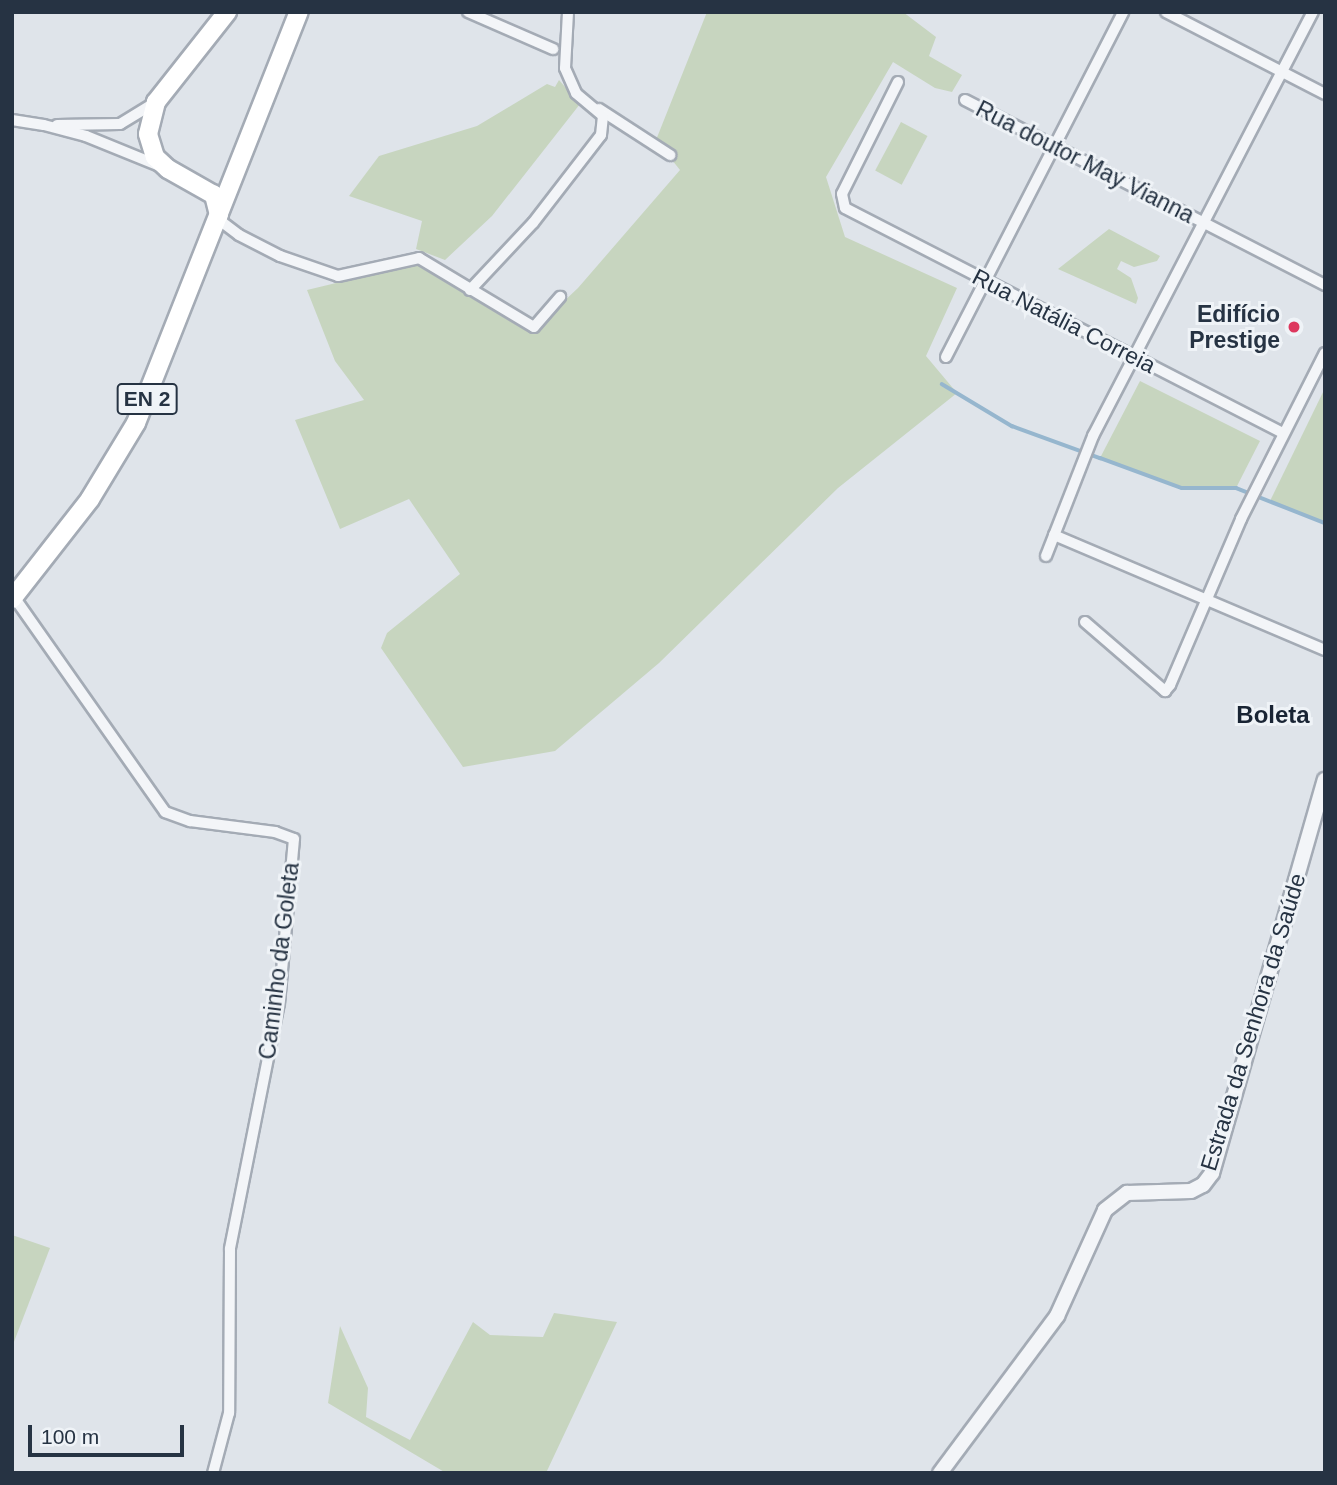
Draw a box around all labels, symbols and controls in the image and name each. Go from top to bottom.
street label: Rua doutor May Vianna [971,95,1199,229]
street label: Rua Natália Correia [968,263,1160,379]
place label: Edifício Prestige [1189,300,1280,354]
marker: Edifício Prestige [1286,319,1302,335]
road number: EN 2 [116,382,178,416]
district label: Boleta [1236,701,1310,729]
street label: Caminho da Goleta [253,861,305,1061]
street label: Estrada da Senhora da Saúde [1195,870,1311,1174]
scale bar [32,1412,187,1456]
text: 100 m [41,1425,99,1448]

